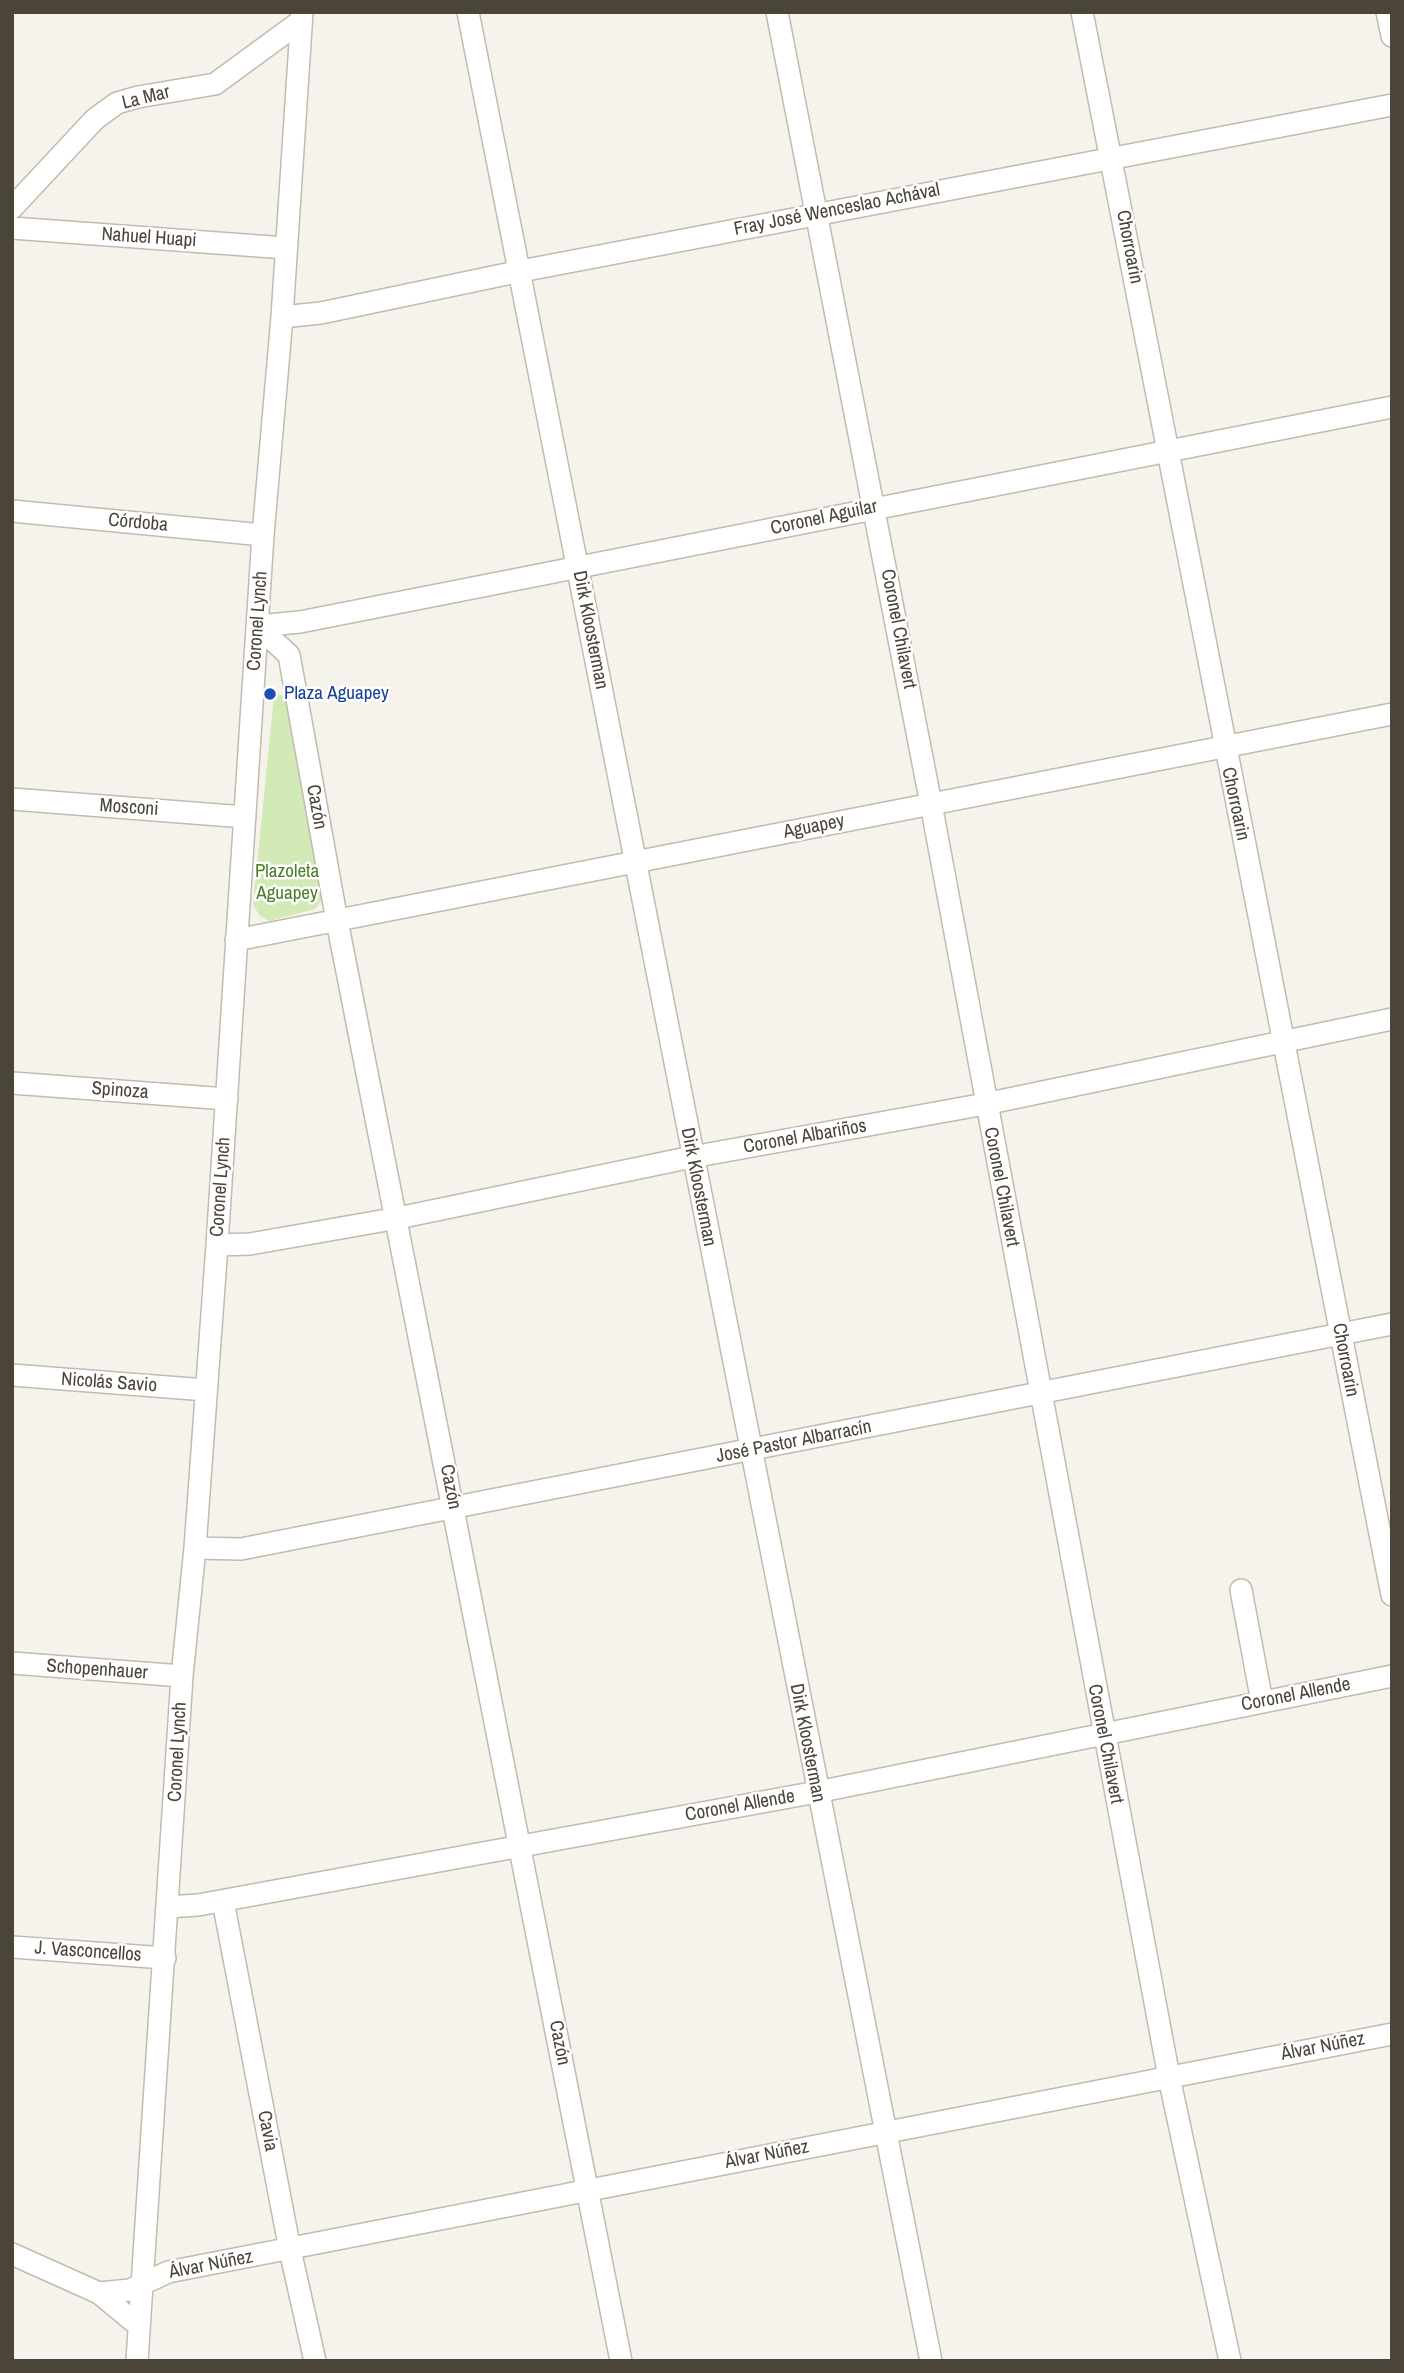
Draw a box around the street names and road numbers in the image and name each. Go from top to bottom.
street label: La Mar [120,81,172,115]
street label: Fray José Wenceslao Achával [732,179,942,241]
street label: Chorroarin [1111,208,1147,286]
street label: Nahuel Huapi [101,223,197,253]
street label: Coronel Aguilar [769,496,879,540]
street label: Córdoba [107,509,169,537]
street label: Coronel Chilavert [875,567,921,691]
street label: Dirk Kloosterman [567,569,613,691]
street label: Coronel Lynch [243,570,273,672]
street label: Chorroarin [1216,765,1254,843]
street label: Cazón [301,783,331,831]
street label: Mosconi [99,795,159,821]
street label: Aguapey [782,810,846,844]
street label: Spinoza [91,1078,149,1104]
street label: Coronel Albariños [742,1115,868,1159]
street label: Coronel Chilavert [978,1125,1024,1249]
street label: Dirk Kloosterman [675,1126,721,1248]
street label: Coronel Lynch [206,1136,236,1238]
street label: Chorroarin [1327,1321,1363,1399]
street label: Nicolás Savio [60,1368,158,1398]
street label: José Pastor Albarracín [714,1416,874,1468]
street label: Cazón [435,1463,465,1511]
street label: Schopenhauer [46,1655,148,1685]
street label: Coronel Allende [1239,1673,1353,1717]
street label: Dirk Kloosterman [784,1682,830,1804]
street label: Coronel Chilavert [1082,1682,1128,1806]
street label: Coronel Lynch [164,1702,192,1802]
street label: Coronel Allende [683,1785,797,1827]
street label: J. Vasconcellos [34,1937,142,1967]
street label: Cazón [544,2019,574,2067]
street label: Álvar Núñez [1279,2028,1367,2066]
street label: Cavia [252,2109,282,2153]
street label: Álvar Núñez [723,2136,811,2174]
street label: Álvar Núñez [167,2246,255,2284]

